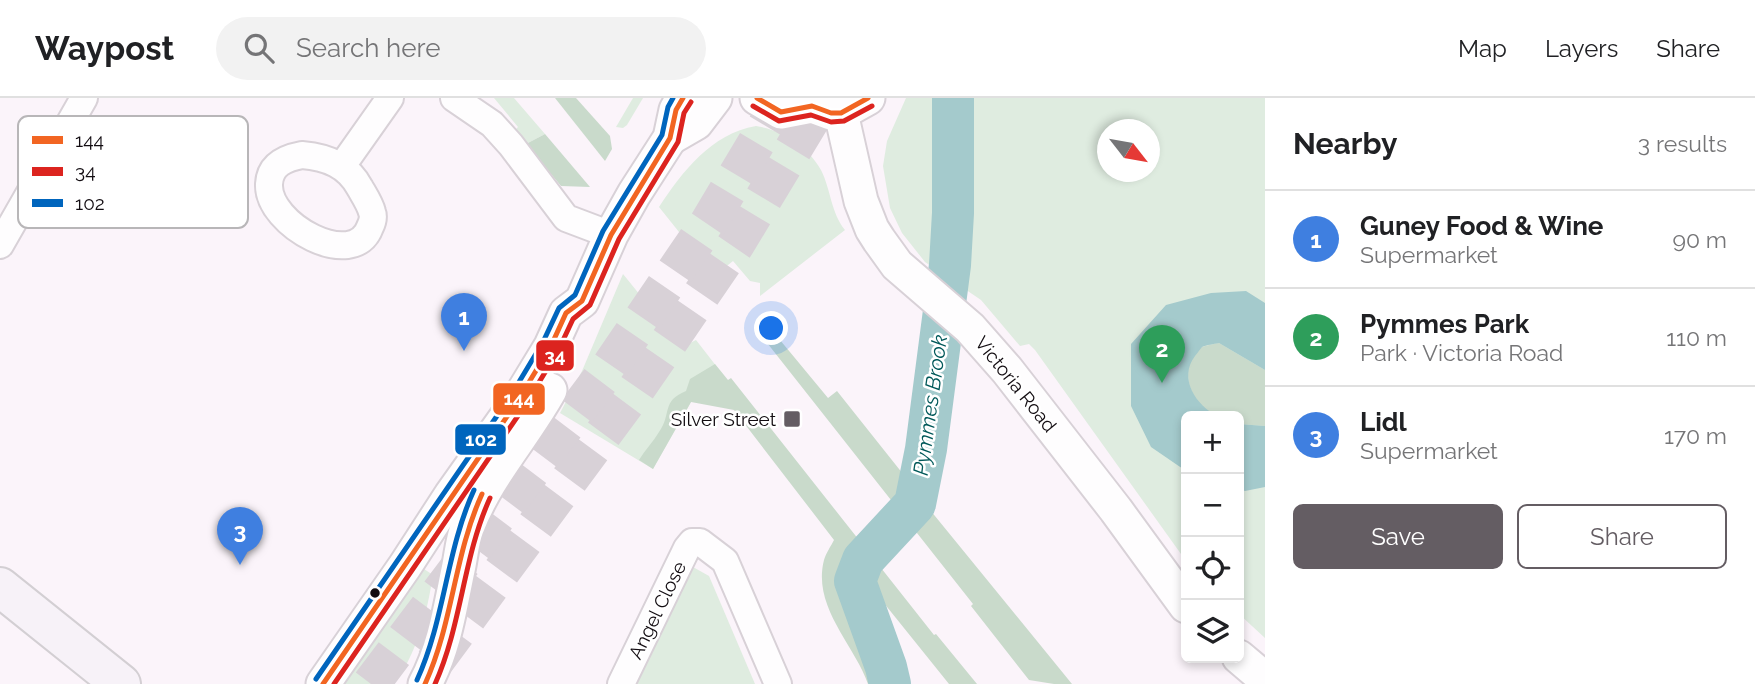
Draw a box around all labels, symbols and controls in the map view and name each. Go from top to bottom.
search box [216,17,706,80]
text: Waypost [35,29,174,68]
icon: search [240,29,278,67]
text: Search here [296,33,440,63]
text: Map [1458,34,1507,63]
text: Layers [1545,34,1618,63]
text: Share [1656,34,1720,63]
legend [18,116,248,228]
north arrow [1097,119,1160,182]
text: Nearby [1293,126,1397,161]
text: 144 [75,129,104,151]
text: 3 results [1638,130,1727,157]
text: 34 [75,160,96,182]
text: 102 [75,192,105,214]
text: Guney Food & Wine [1360,211,1603,241]
text: 1 [1310,226,1322,253]
text: 90 m [1672,226,1727,253]
text: Supermarket [1360,241,1498,268]
pin: 1 [441,293,487,351]
text: Pymmes Park [1360,309,1529,339]
your location [754,311,788,345]
text: 2 [1310,324,1322,351]
text: 110 m [1666,324,1727,351]
pin: 2 [1139,325,1185,383]
street label: Victoria Road [971,332,1061,436]
water label: Pymmes Brook [908,333,952,477]
line badge: 34 [535,339,575,372]
text: Park · Victoria Road [1360,339,1563,366]
text: 34 [544,344,566,366]
line badge: 144 [492,382,546,416]
text: 144 [503,387,535,409]
text: Lidl [1360,407,1407,437]
place label: Silver Street [671,408,777,430]
marker: Silver Street [782,409,802,429]
map controls [1181,411,1244,663]
button: + [1181,411,1244,474]
text: 3 [1310,422,1322,449]
text: 170 m [1664,422,1727,449]
line badge: 102 [454,423,507,456]
text: 102 [465,428,497,450]
text: Supermarket [1360,437,1498,464]
button: − [1181,474,1244,537]
button: Save [1293,504,1503,569]
button: Share [1517,504,1727,569]
pin: 3 [217,507,263,565]
button: locate [1181,537,1244,600]
street label: Angel Close [624,557,690,663]
unlabelled marker [368,586,382,600]
button: layers [1181,600,1244,663]

